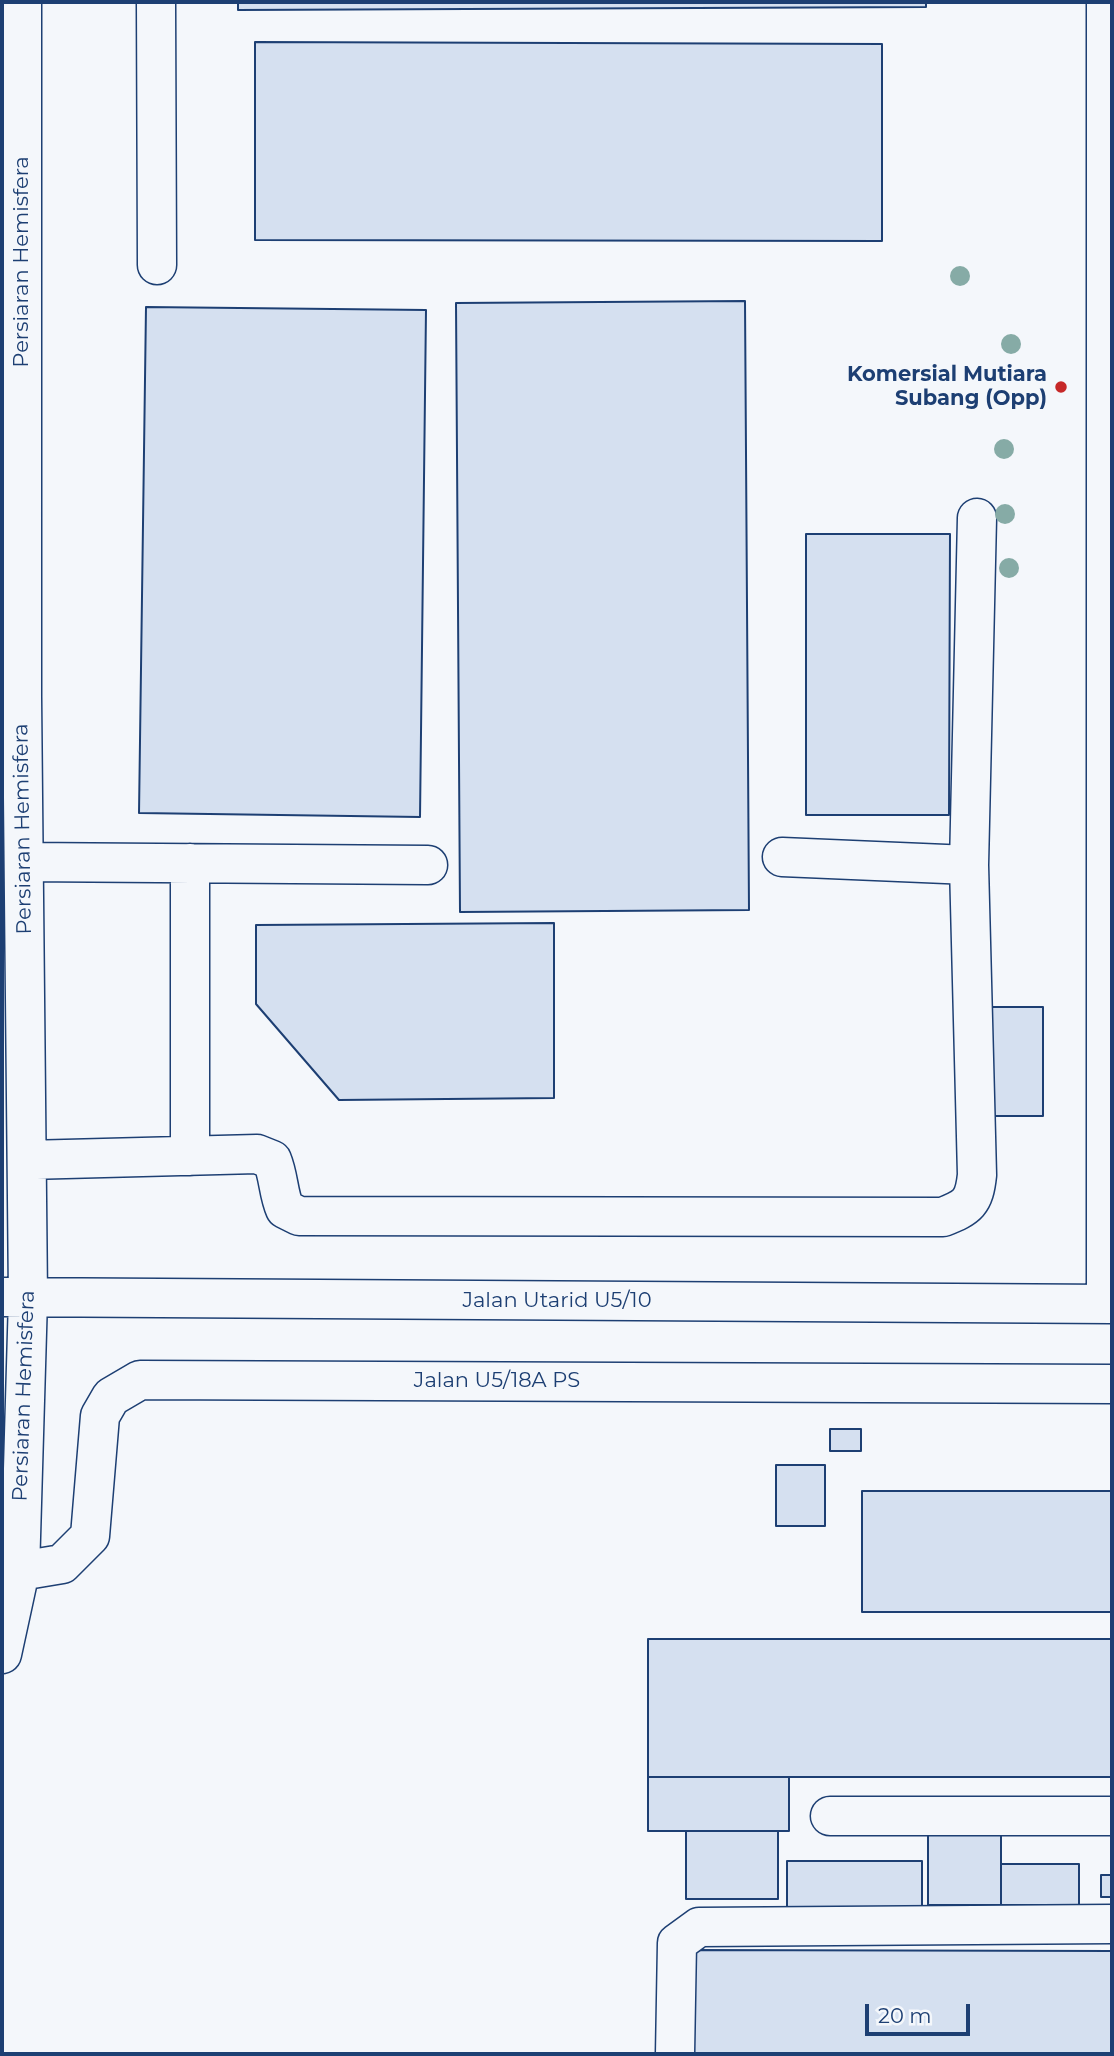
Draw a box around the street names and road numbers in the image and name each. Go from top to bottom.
street label: Persiaran Hemisfera [9,156,35,368]
street label: Persiaran Hemisfera [9,723,37,935]
street label: Jalan Utarid U5/10 [462,1288,652,1314]
street label: Persiaran Hemisfera [8,1290,40,1502]
street label: Jalan U5/18A PS [414,1368,580,1394]

